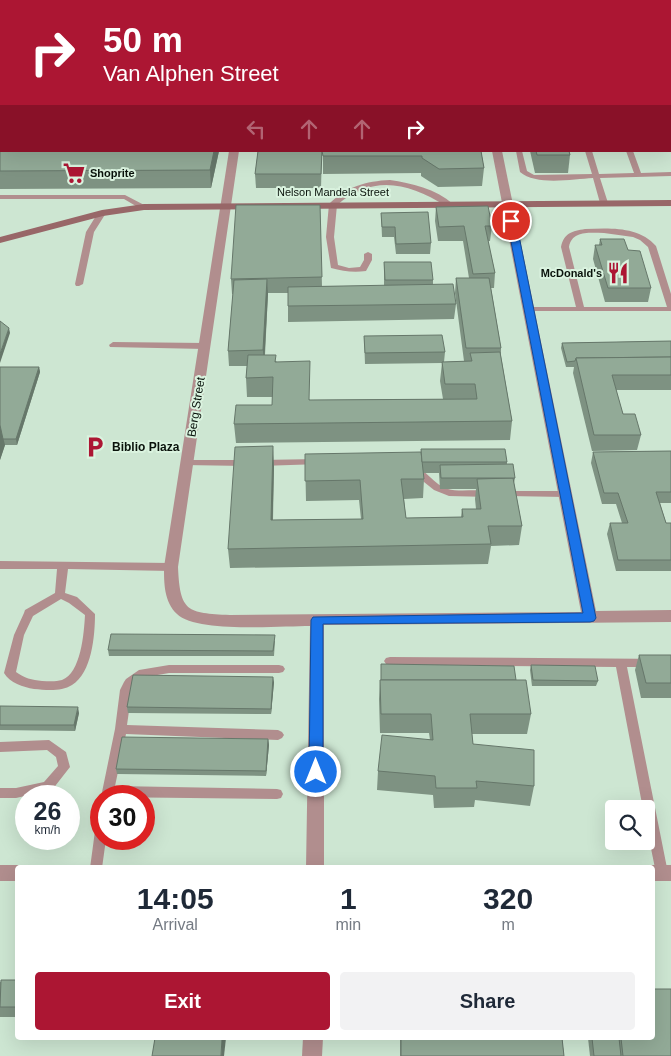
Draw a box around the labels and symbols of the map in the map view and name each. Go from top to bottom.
supermarket icon: Shoprite [61,160,87,186]
place label: Shoprite [90,167,135,179]
street label: Nelson Mandela Street [277,186,389,198]
pin [490,200,532,242]
restaurant icon: McDonald's [605,260,631,286]
place label: McDonald's [541,267,602,279]
street label: Berg Street [184,375,208,438]
parking icon: Biblio Plaza [82,434,108,460]
place label: Biblio Plaza [112,440,180,454]
position arrow [289,745,341,797]
speed limit sign: 30 [90,785,155,850]

